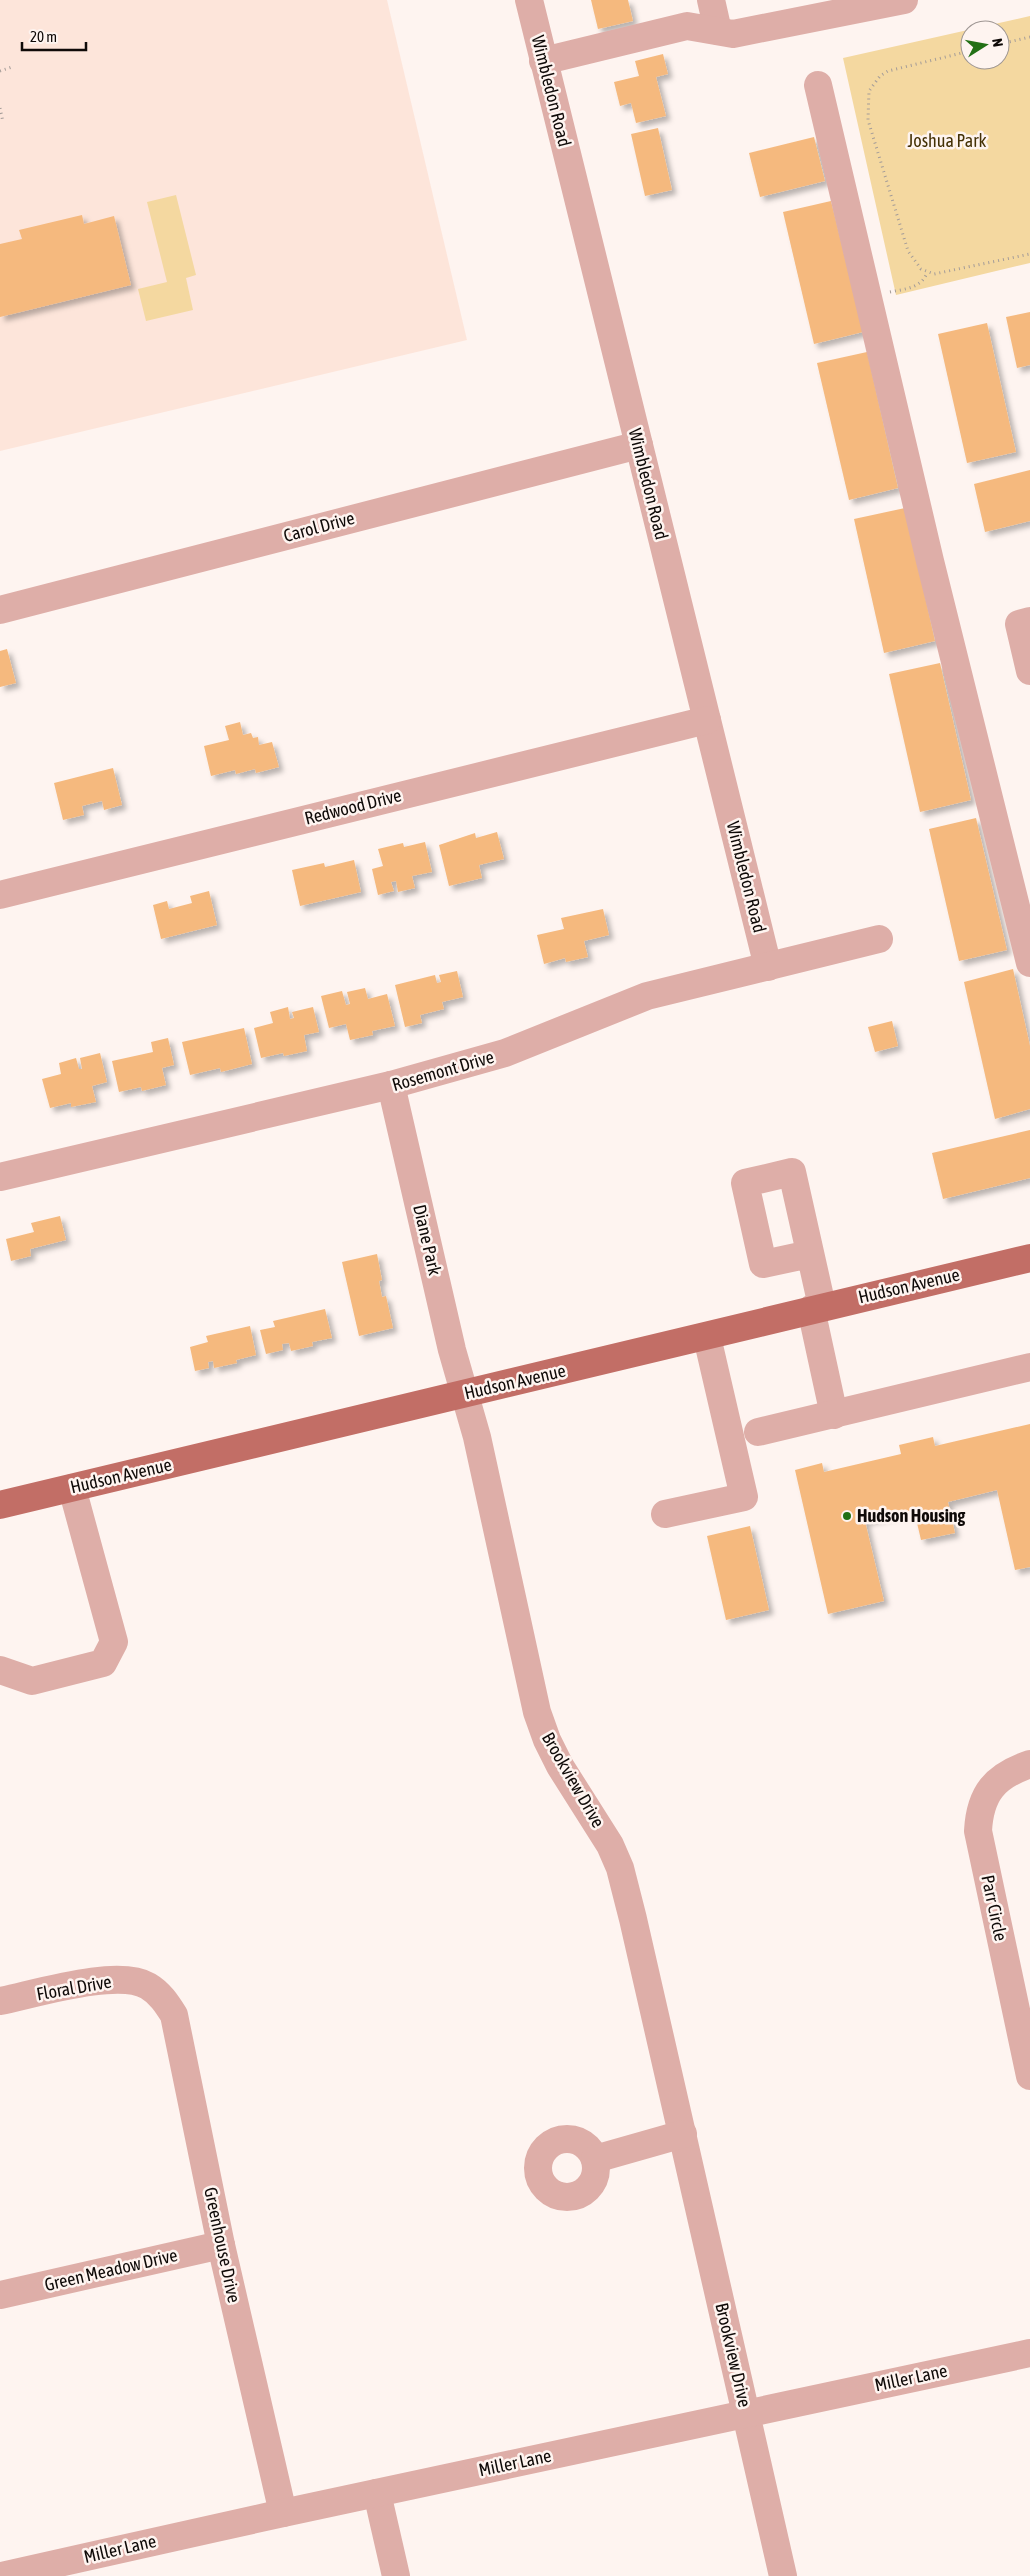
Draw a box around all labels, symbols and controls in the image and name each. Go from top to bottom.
scale bar [22,20,86,52]
north arrow [960,20,1010,70]
text: 20 m [30,28,57,45]
street label: Wimbledon Road [528,33,575,149]
text: N [989,37,1006,48]
park label: Joshua Park [908,130,987,151]
street label: Wimbledon Road [625,426,672,542]
street label: Carol Drive [281,507,357,546]
street label: Redwood Drive [302,784,403,829]
street label: Wimbledon Road [723,819,770,935]
street label: Rosemont Drive [390,1046,496,1095]
street label: Diane Park [409,1202,446,1277]
street label: Hudson Avenue [856,1264,962,1307]
street label: Hudson Avenue [462,1360,568,1403]
street label: Hudson Avenue [68,1454,174,1497]
place label: Hudson Housing [857,1505,966,1526]
marker: Hudson Housing [841,1510,853,1522]
street label: Brookview Drive [538,1728,609,1831]
street label: Parr Circle [977,1873,1012,1943]
street label: Floral Drive [35,1971,113,2004]
street label: Greenhouse Drive [200,2185,245,2305]
street label: Green Meadow Drive [42,2244,179,2295]
street label: Brookview Drive [711,2301,756,2409]
street label: Miller Lane [873,2360,949,2395]
street label: Miller Lane [477,2445,553,2480]
street label: Miller Lane [82,2530,158,2567]

